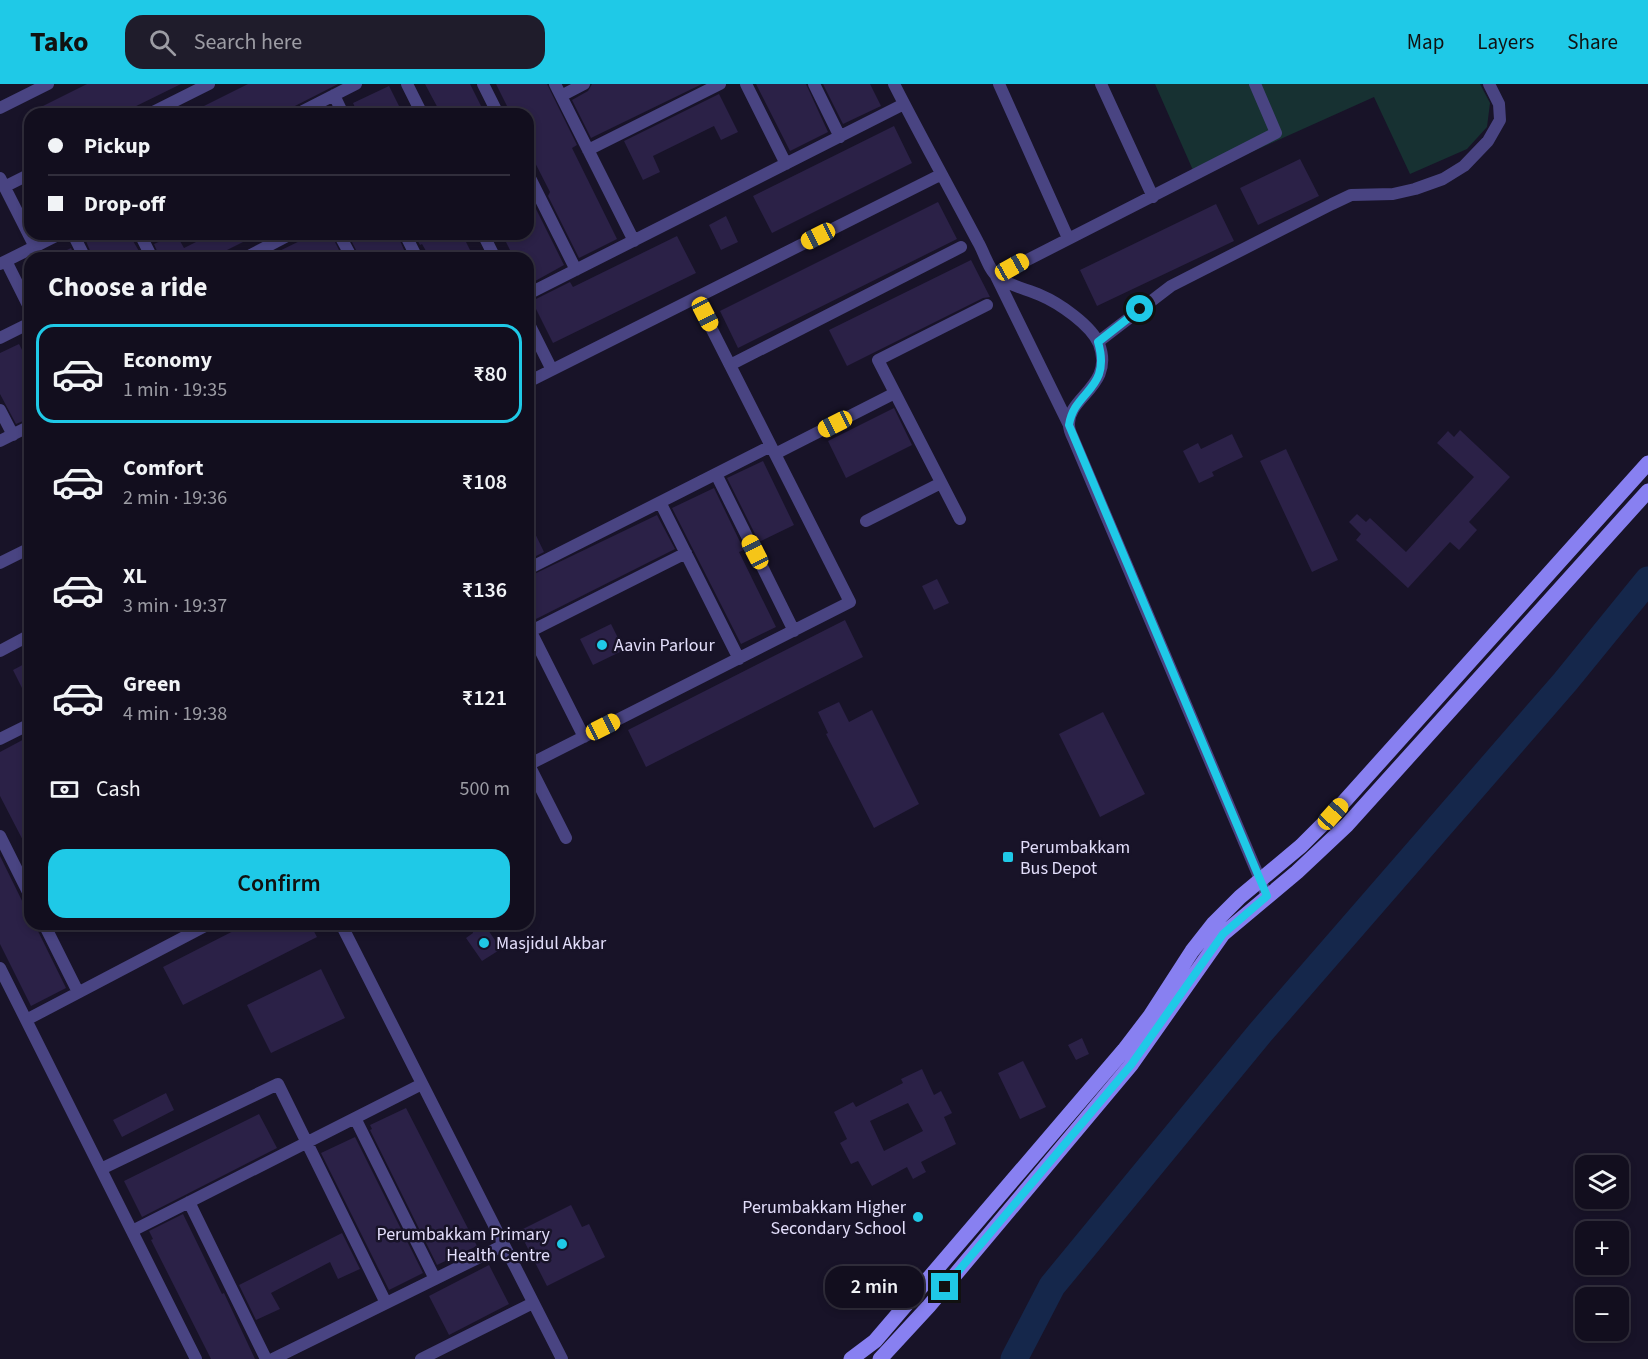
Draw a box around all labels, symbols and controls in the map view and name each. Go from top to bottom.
search box [125,15,545,69]
text: Tako [30,22,89,62]
icon: search [146,26,179,59]
text: Search here [194,26,302,58]
text: Map [1407,27,1444,57]
text: Layers [1477,27,1534,57]
text: Share [1567,27,1618,57]
text: Pickup [84,130,150,162]
text: Drop-off [84,188,165,220]
car [798,220,838,252]
car [992,250,1032,284]
text: Choose a ride [48,268,208,307]
car [689,294,721,334]
route start [1126,295,1153,322]
text: Economy [123,344,212,376]
icon: car [51,347,105,401]
text: ₹80 [473,358,507,390]
text: 1 min · 19:35 [123,376,227,404]
car [815,408,855,440]
text: Comfort [123,452,204,484]
icon: car [51,455,105,509]
text: ₹108 [462,466,507,498]
text: 2 min · 19:36 [123,484,227,512]
car [739,532,771,572]
text: XL [123,560,147,592]
icon: car [51,563,105,617]
text: ₹136 [462,574,507,606]
text: 3 min · 19:37 [123,592,227,620]
place label: Aavin Parlour [614,633,715,658]
marker: Aavin Parlour [595,638,609,652]
text: Green [123,668,181,700]
icon: car [51,671,105,725]
text: ₹121 [462,682,507,714]
text: 4 min · 19:38 [123,700,227,728]
car [583,711,623,743]
icon: cash [48,773,81,806]
text: Cash [96,773,141,805]
text: 500 m [460,775,510,803]
car [1314,795,1352,833]
place label: Perumbakkam Bus Depot [1020,835,1130,881]
button: Confirm [48,849,510,918]
marker: Perumbakkam Bus Depot [1001,850,1015,864]
place label: Masjidul Akbar [496,931,607,956]
marker: Masjidul Akbar [477,936,491,950]
map controls [1575,1155,1629,1341]
button: layers [1575,1155,1629,1209]
place label: Perumbakkam Higher Secondary School [742,1195,907,1241]
marker: Perumbakkam Higher Secondary School [911,1210,925,1224]
button: + [1575,1221,1629,1275]
place label: Perumbakkam Primary Health Centre [376,1222,551,1268]
marker: Perumbakkam Primary Health Centre [555,1237,569,1251]
callout: 2 min [825,1266,924,1308]
text: 2 min [851,1273,898,1301]
route end [931,1273,958,1300]
button: − [1575,1287,1629,1341]

